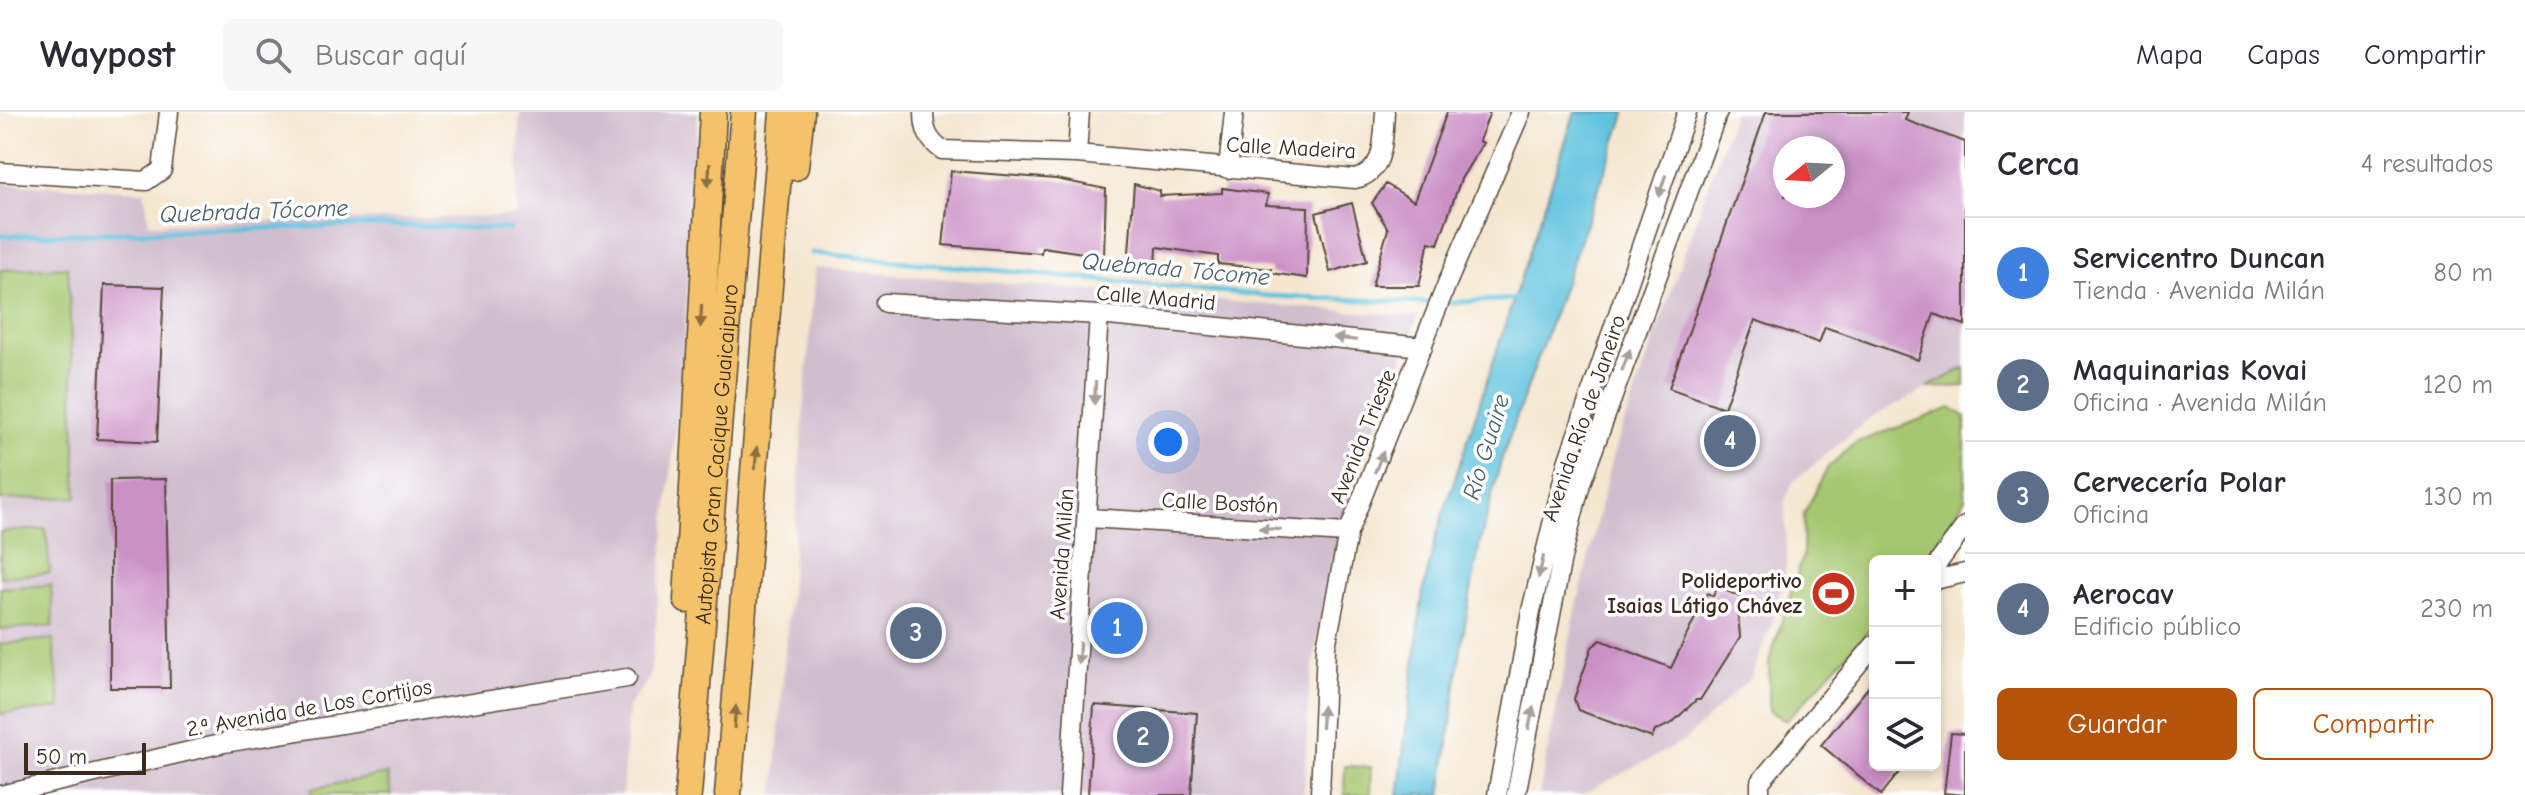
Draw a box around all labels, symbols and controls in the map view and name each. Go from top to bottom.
search box [223,19,783,91]
text: Waypost [40,33,175,77]
icon: search [251,33,295,77]
text: Buscar aquí [315,38,466,73]
text: Mapa [2136,39,2203,71]
text: Capas [2247,39,2320,71]
text: Compartir [2364,39,2485,71]
street label: Calle Madeira [1225,132,1357,164]
north arrow [1773,136,1845,208]
text: Cerca [1997,144,2080,184]
text: 4 resultados [2361,149,2493,179]
one-way arrow [702,163,715,188]
one-way arrow [1656,174,1668,198]
water label: Quebrada Tócome [159,194,349,228]
text: Servicentro Duncan [2073,241,2325,276]
water label: Quebrada Tócome [1081,247,1271,291]
text: 1 [2018,258,2028,288]
text: 80 m [2434,258,2493,288]
text: Tienda · Avenida Milán [2073,276,2325,306]
street label: Calle Madrid [1095,280,1217,316]
street label: Autopista Gran Cacique Guaicaipuro [690,283,744,625]
one-way arrow [694,304,707,329]
street label: Avenida Río de Janeiro [1536,312,1632,525]
one-way arrow [1332,333,1357,346]
one-way arrow [1620,348,1633,372]
text: Maquinarias Kovai [2073,353,2307,388]
street label: Avenida Trieste [1324,366,1402,507]
text: 2 [2017,370,2029,400]
text: 120 m [2423,370,2493,400]
one-way arrow [1088,381,1101,406]
text: Oficina · Avenida Milán [2073,388,2327,418]
water label: Río Guaire [1457,391,1515,503]
pin: 4 [1704,411,1756,471]
your location [1148,422,1188,462]
one-way arrow [750,445,763,470]
one-way arrow [1372,450,1385,473]
text: Cervecería Polar [2073,465,2286,500]
text: 3 [2017,482,2029,512]
text: 130 m [2424,482,2493,512]
street label: Avenida Milán [1044,487,1080,621]
street label: Calle Bostón [1161,487,1279,519]
text: Oficina [2073,500,2149,530]
one-way arrow [1257,522,1282,535]
one-way arrow [1534,554,1547,579]
map controls [1869,555,1941,771]
button: + [1869,555,1941,627]
place label: Polideportivo Isaias Látigo Chávez [1607,568,1803,619]
sports icon: Polideportivo Isaias Látigo Chávez [1809,569,1857,617]
text: Aerocav [2073,577,2174,612]
text: 4 [2017,594,2029,624]
text: 230 m [2420,594,2493,624]
pin: 1 [1091,598,1143,658]
pin: 3 [890,603,942,663]
text: Edificio público [2073,612,2241,642]
button: − [1869,627,1941,699]
one-way arrow [1072,641,1085,666]
street label: 2.ª Avenida de Los Cortijos [185,674,434,742]
button: Guardar [1997,688,2237,760]
button: Compartir [2253,688,2493,760]
button: layers [1869,699,1941,771]
one-way arrow [729,704,742,729]
one-way arrow [1316,704,1329,729]
one-way arrow [1525,706,1538,731]
pin: 2 [1117,707,1169,767]
scale bar [24,739,146,775]
text: 50 m [36,744,87,770]

